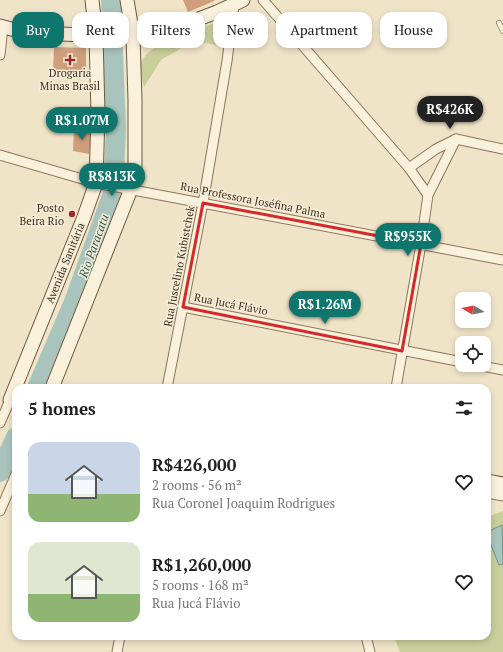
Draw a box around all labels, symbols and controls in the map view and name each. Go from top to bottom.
chip: Buy [12,12,64,48]
chip: Rent [72,12,129,48]
chip: Filters [137,12,205,48]
chip: New [213,12,268,48]
chip: Apartment [276,12,372,48]
chip: House [380,12,447,48]
marker: Drogaria Minas Brasil [65,55,75,65]
place label: Drogaria Minas Brasil [40,66,100,93]
pin: R$426K [417,96,483,130]
text: R$426K [426,100,474,118]
pin: R$1.07M [45,107,119,141]
text: R$1.07M [55,111,109,129]
pin: R$813K [79,163,145,197]
text: R$813K [88,167,136,185]
street label: Rua Professora Joséfina Palma [179,179,327,221]
place label: Posto Beira Rio [20,201,64,228]
street label: Rua Juscelino Kubistchek [160,204,198,328]
marker: Posto Beira Rio [67,209,77,219]
water label: Rio Paracatu [75,212,112,280]
street label: Avenida Sanitária [42,220,88,305]
pin: R$955K [375,223,441,257]
text: R$955K [384,227,432,245]
street label: Rua Jucá Flávio [193,290,269,318]
pin: R$1.26M [288,291,362,325]
north arrow [455,292,491,328]
map controls [455,292,491,372]
text: R$1.26M [298,295,352,313]
button: locate [455,336,491,372]
text: 5 homes [28,397,96,420]
icon: filters [453,397,475,419]
text: R$426,000 [152,453,236,476]
icon: home [60,458,108,506]
icon: heart [453,471,475,493]
text: 2 rooms · 56 m² [152,476,242,494]
text: Rua Coronel Joaquim Rodrigues [152,494,335,512]
text: R$1,260,000 [152,553,251,576]
icon: home [60,558,108,606]
icon: heart [453,571,475,593]
text: 5 rooms · 168 m² [152,576,249,594]
text: Rua Jucá Flávio [152,594,240,612]

